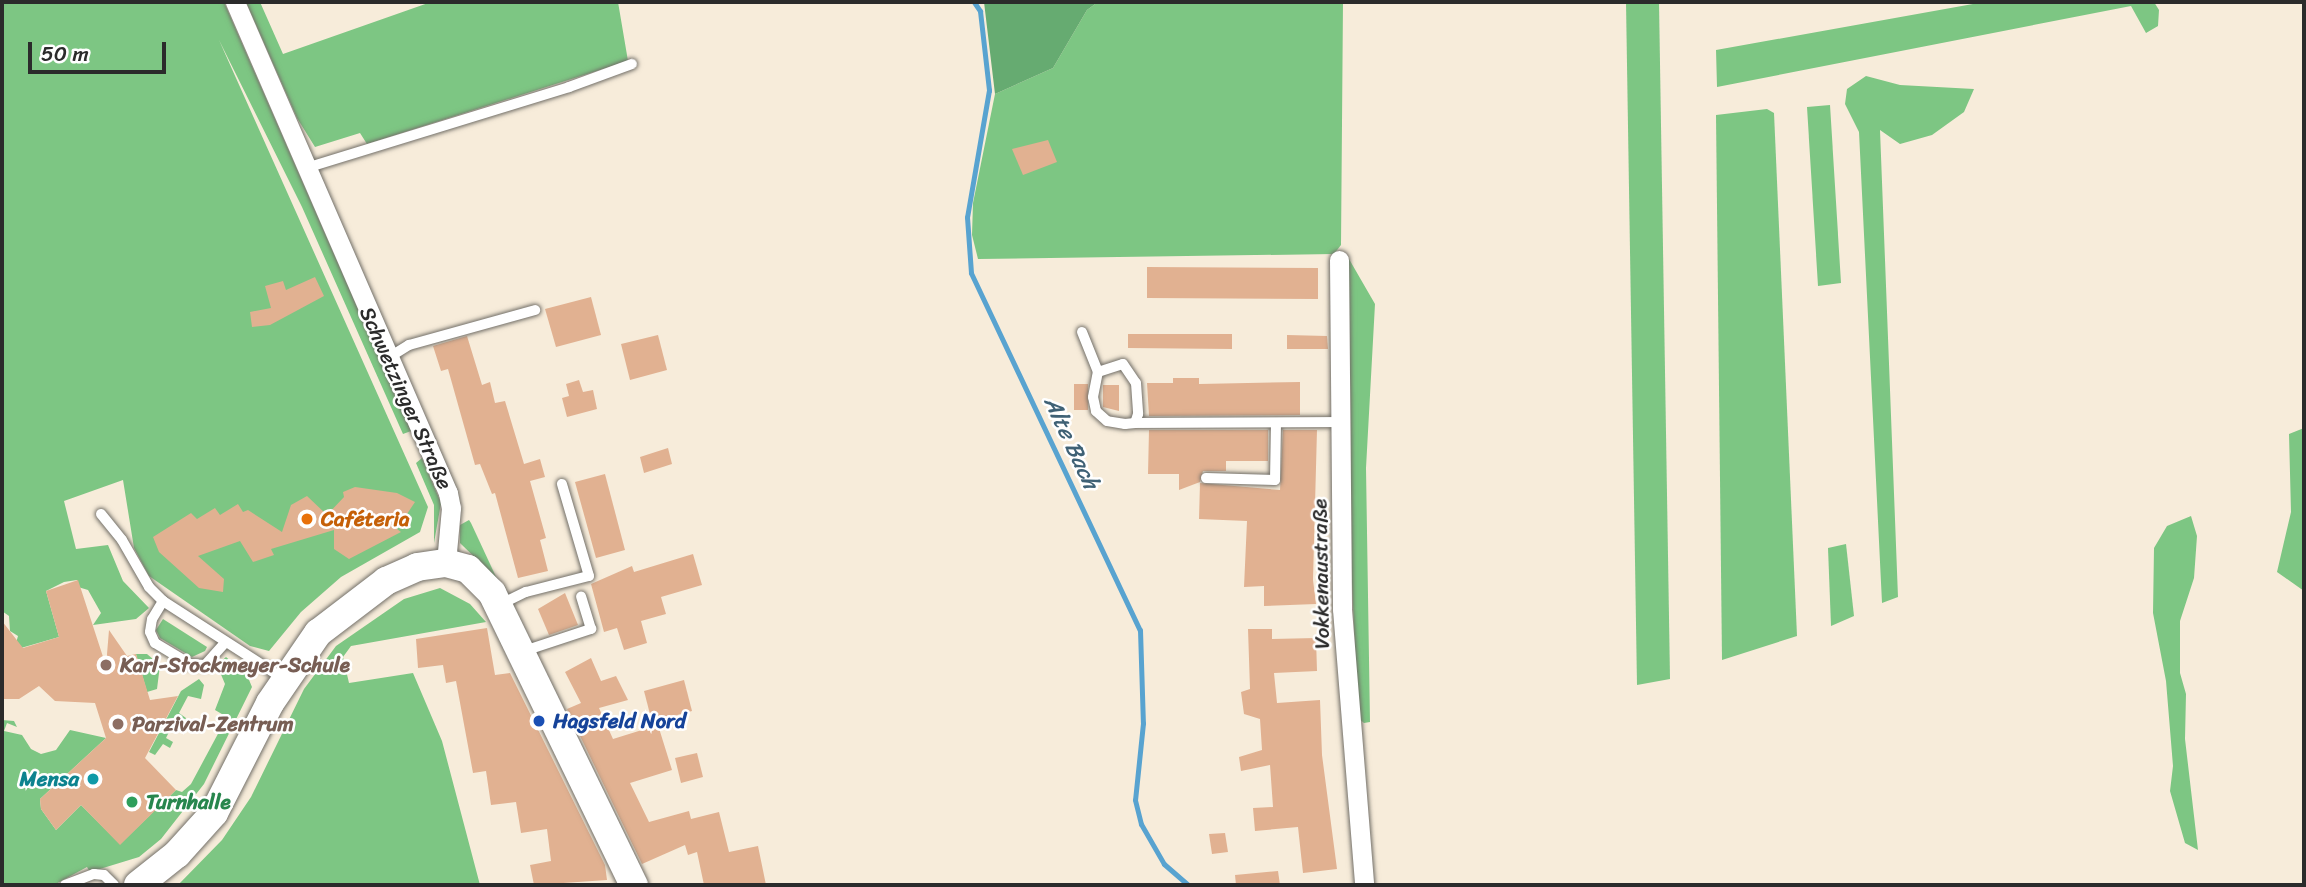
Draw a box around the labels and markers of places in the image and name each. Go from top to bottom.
place label: Caféteria [321,506,410,532]
marker: Caféteria [299,511,315,527]
place label: Karl-Stockmeyer-Schule [120,652,350,678]
marker: Karl-Stockmeyer-Schule [98,657,114,673]
place label: Hagsfeld Nord [553,708,686,734]
place label: Parzival-Zentrum [132,711,294,737]
marker: Hagsfeld Nord [531,713,547,729]
marker: Parzival-Zentrum [110,716,126,732]
place label: Mensa [20,766,79,792]
marker: Mensa [85,771,101,787]
place label: Turnhalle [146,789,231,815]
marker: Turnhalle [124,794,140,810]

